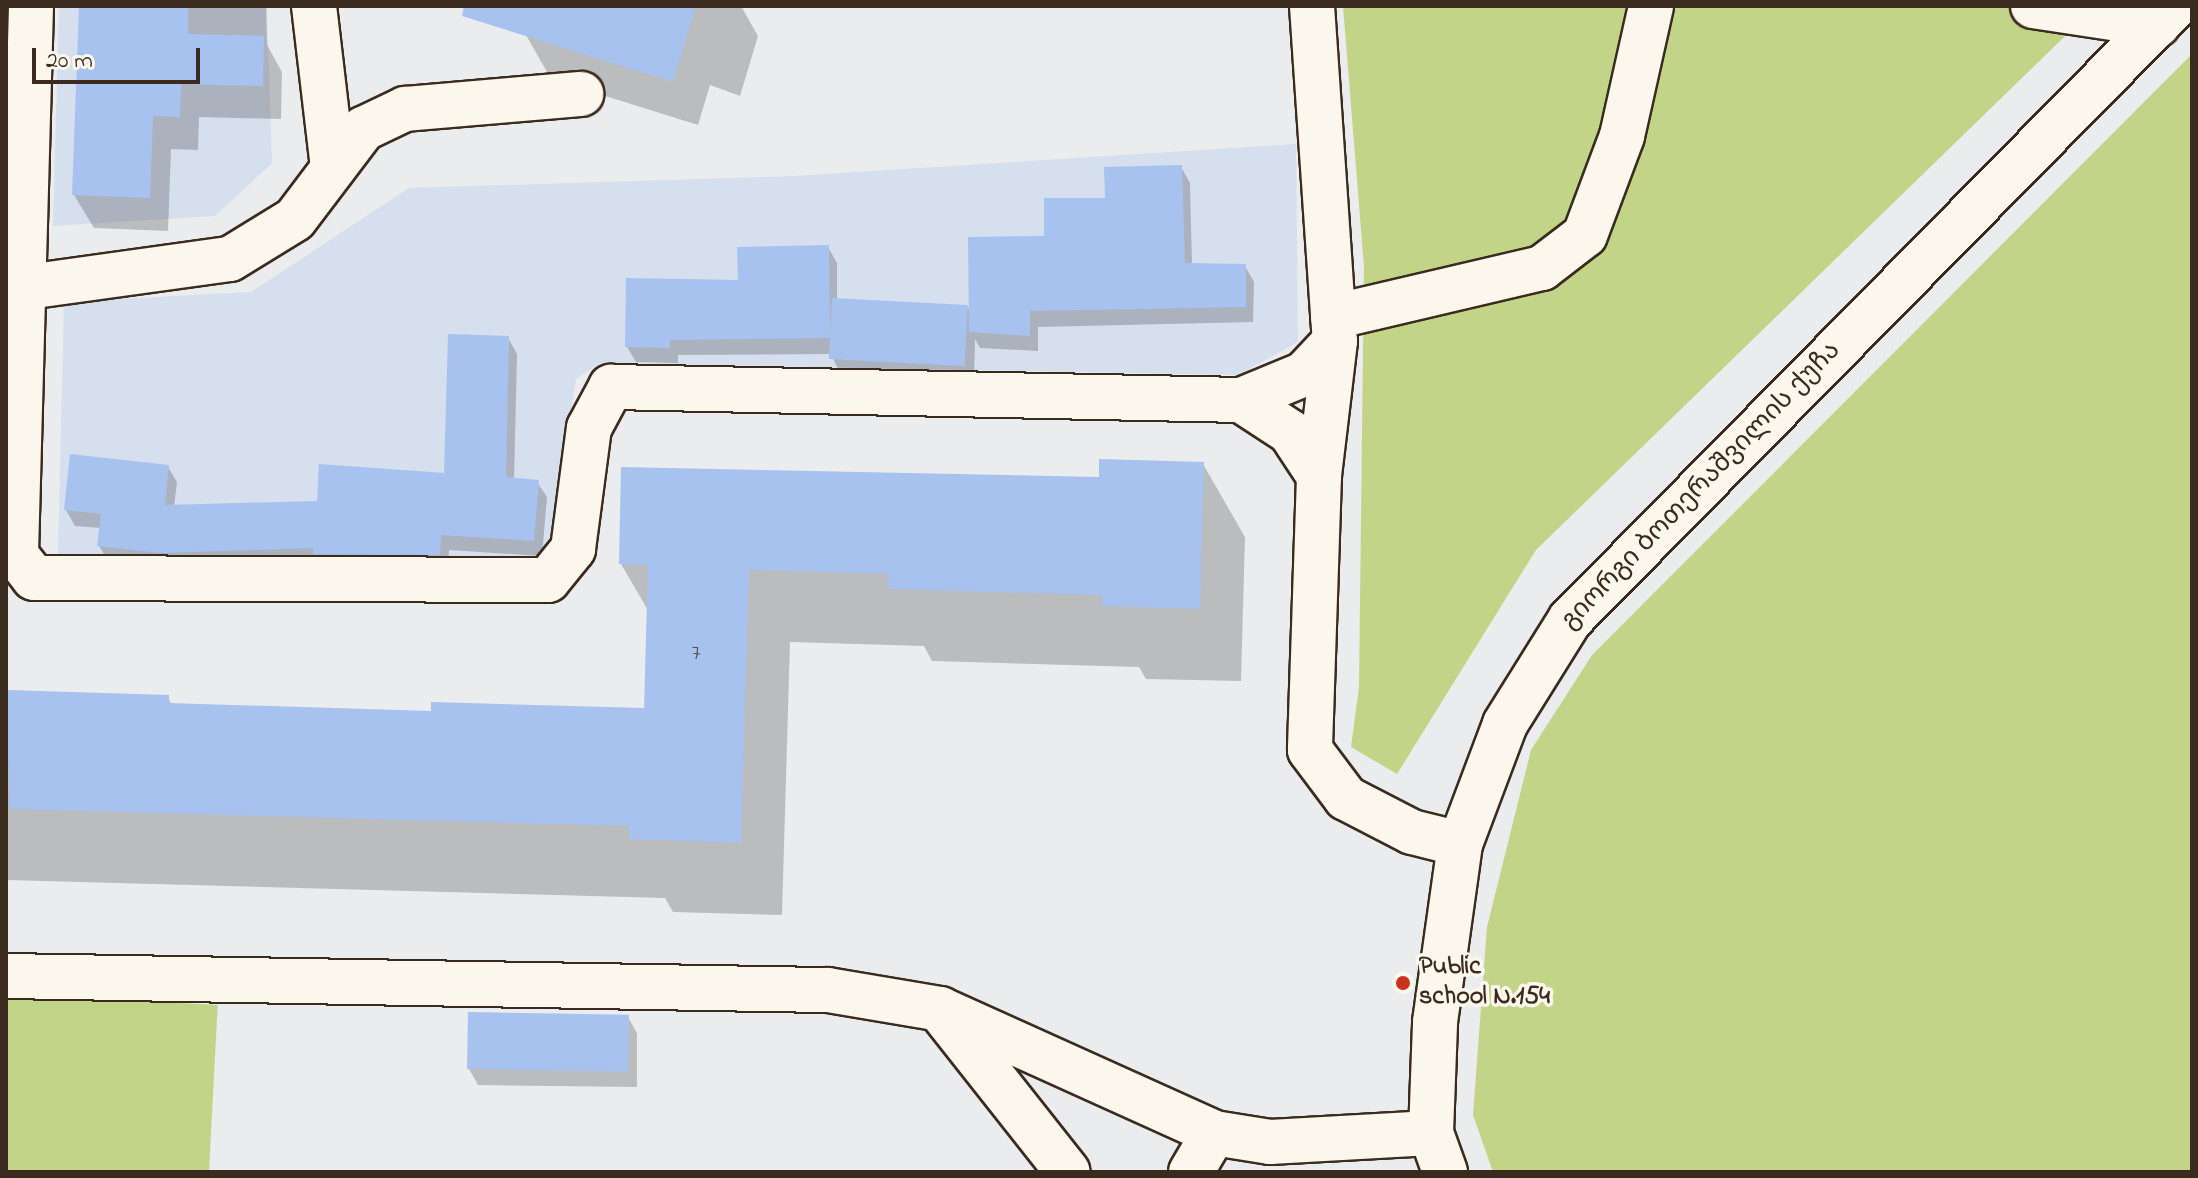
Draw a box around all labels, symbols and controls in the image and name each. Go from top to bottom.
scale bar [36,32,204,82]
text: 20 m [46,44,93,79]
street label: გიორგი ბოთერაშვილის ქუჩა [1556,336,1848,638]
house number: 7 [691,642,701,668]
place label: Public school N.154 [1419,952,1550,1014]
marker: Public school N.154 [1394,974,1412,992]

